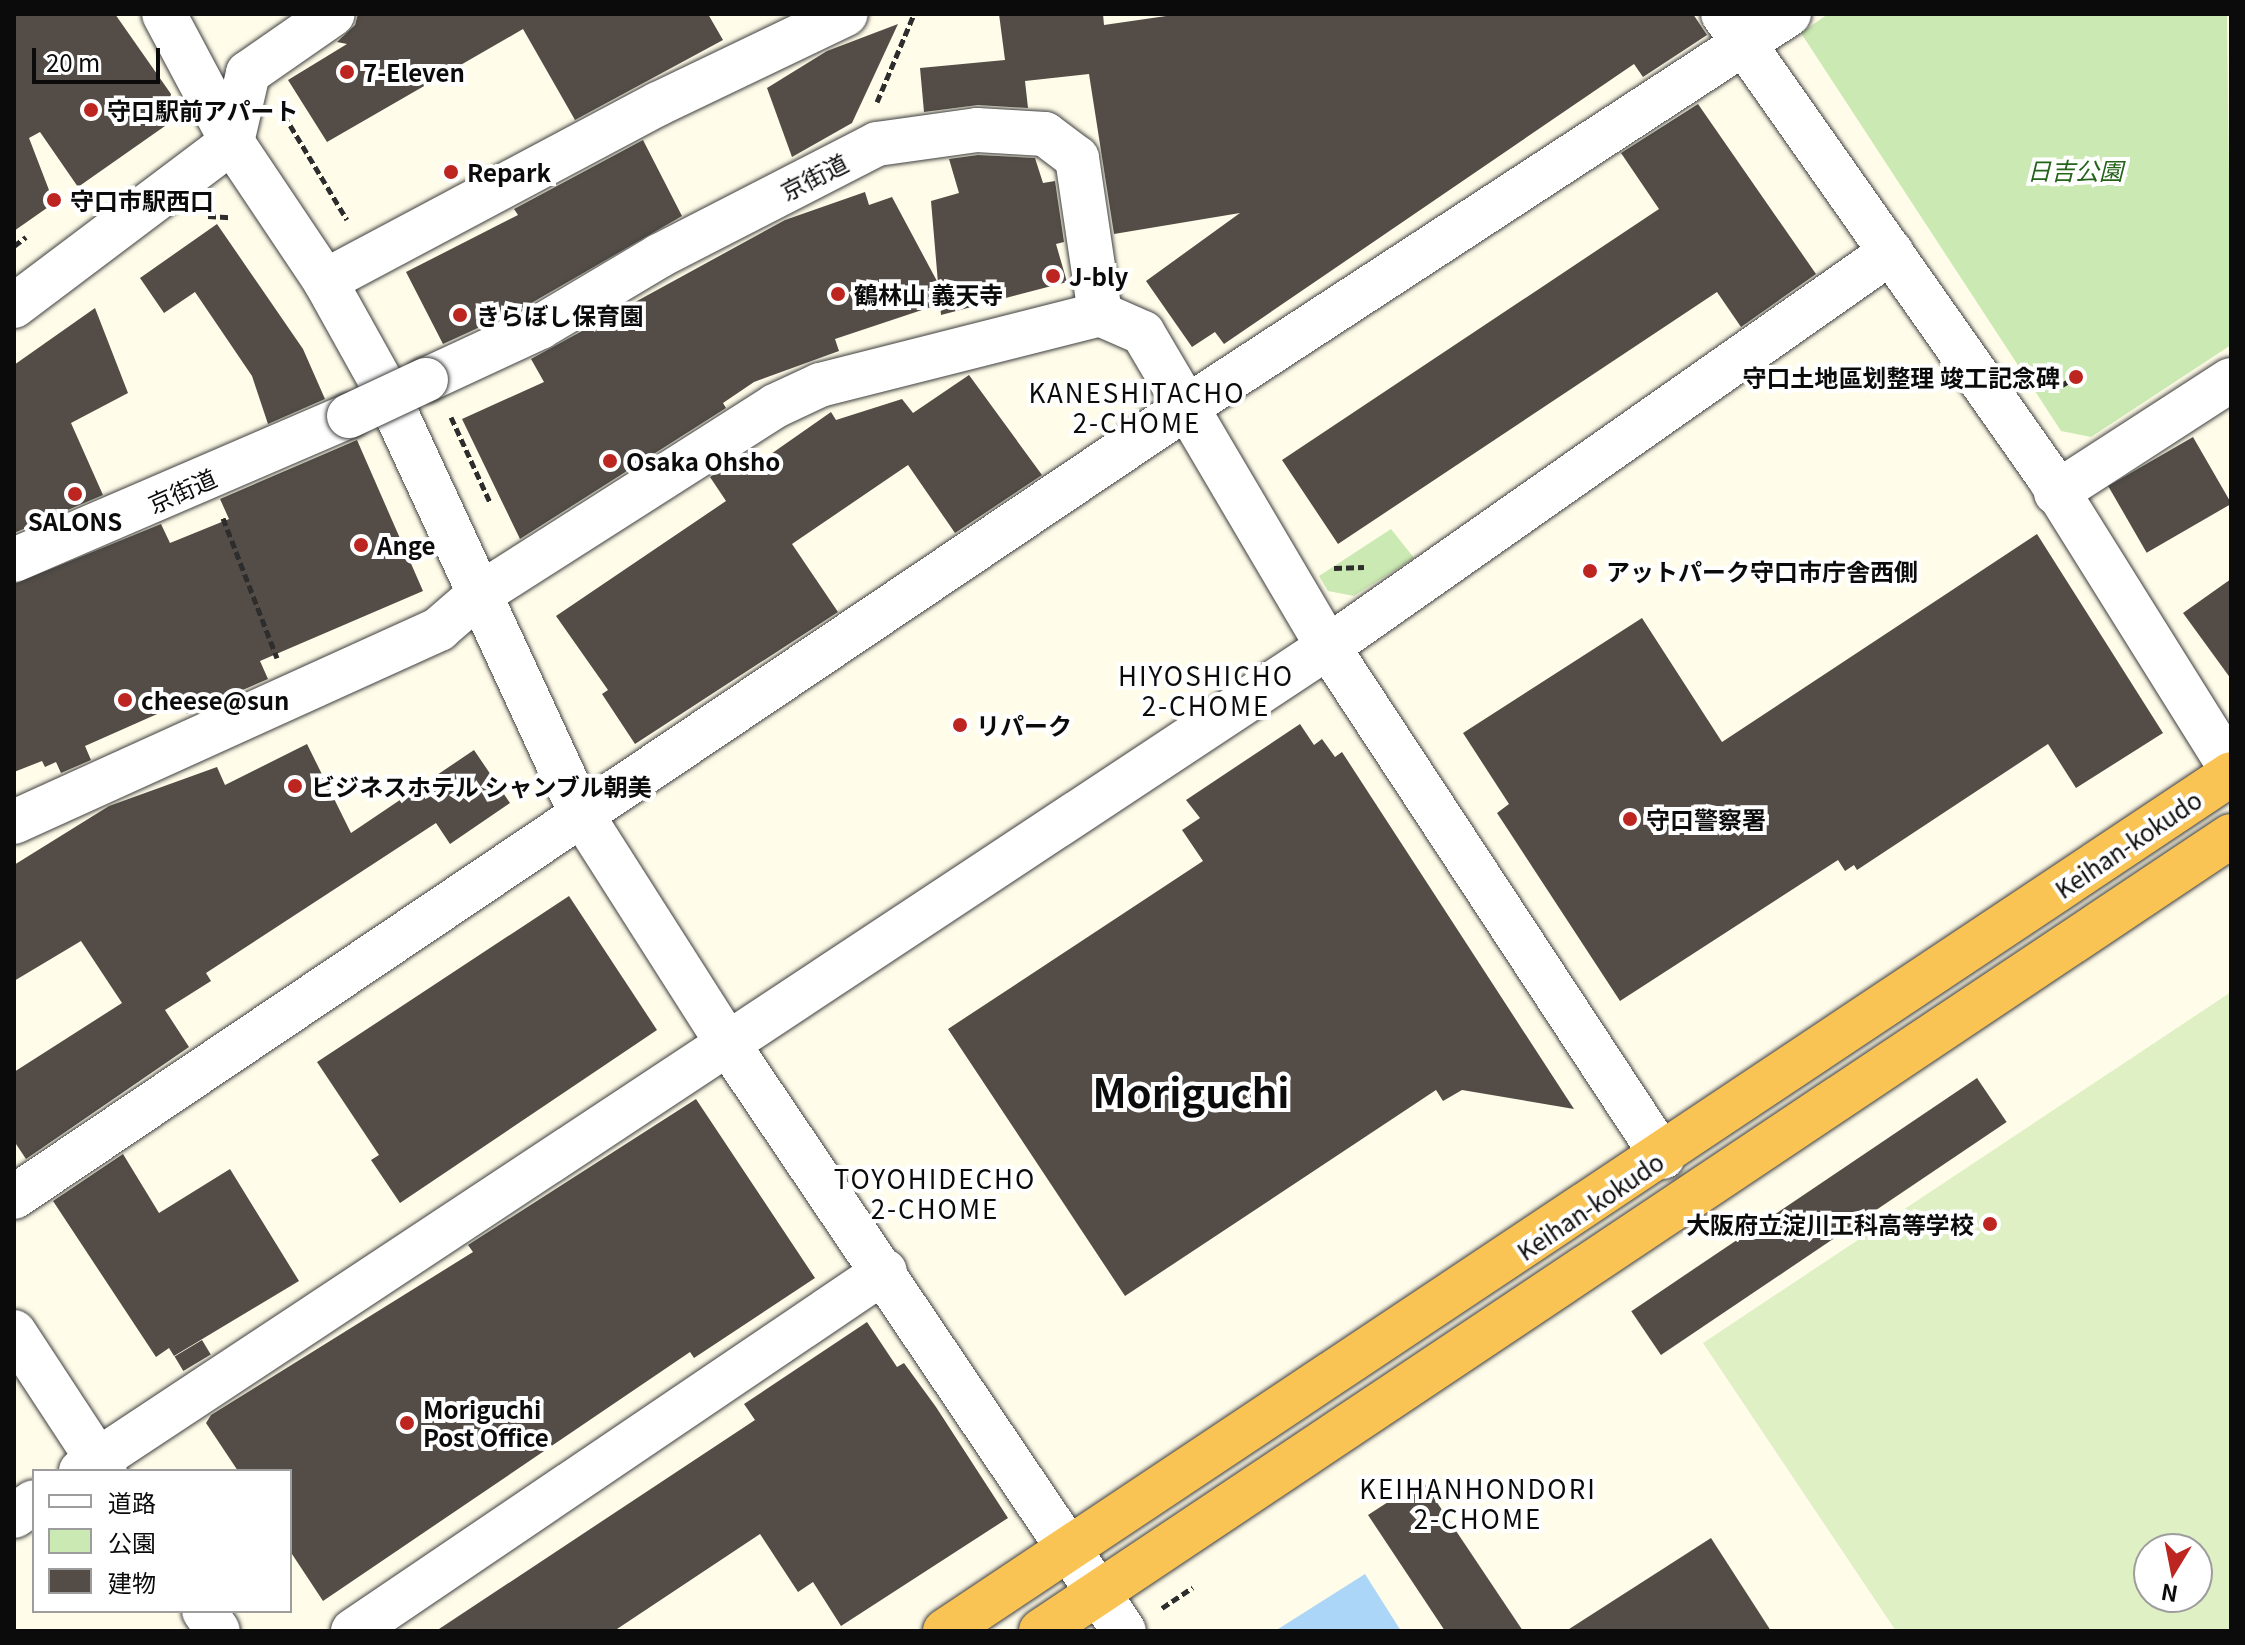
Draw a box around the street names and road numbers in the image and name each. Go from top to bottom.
street label: 京街道 [775,147,853,205]
street label: 京街道 [143,462,221,518]
street label: Keihan-kokudo [2049,784,2207,904]
street label: Keihan-kokudo [1511,1146,1669,1266]

